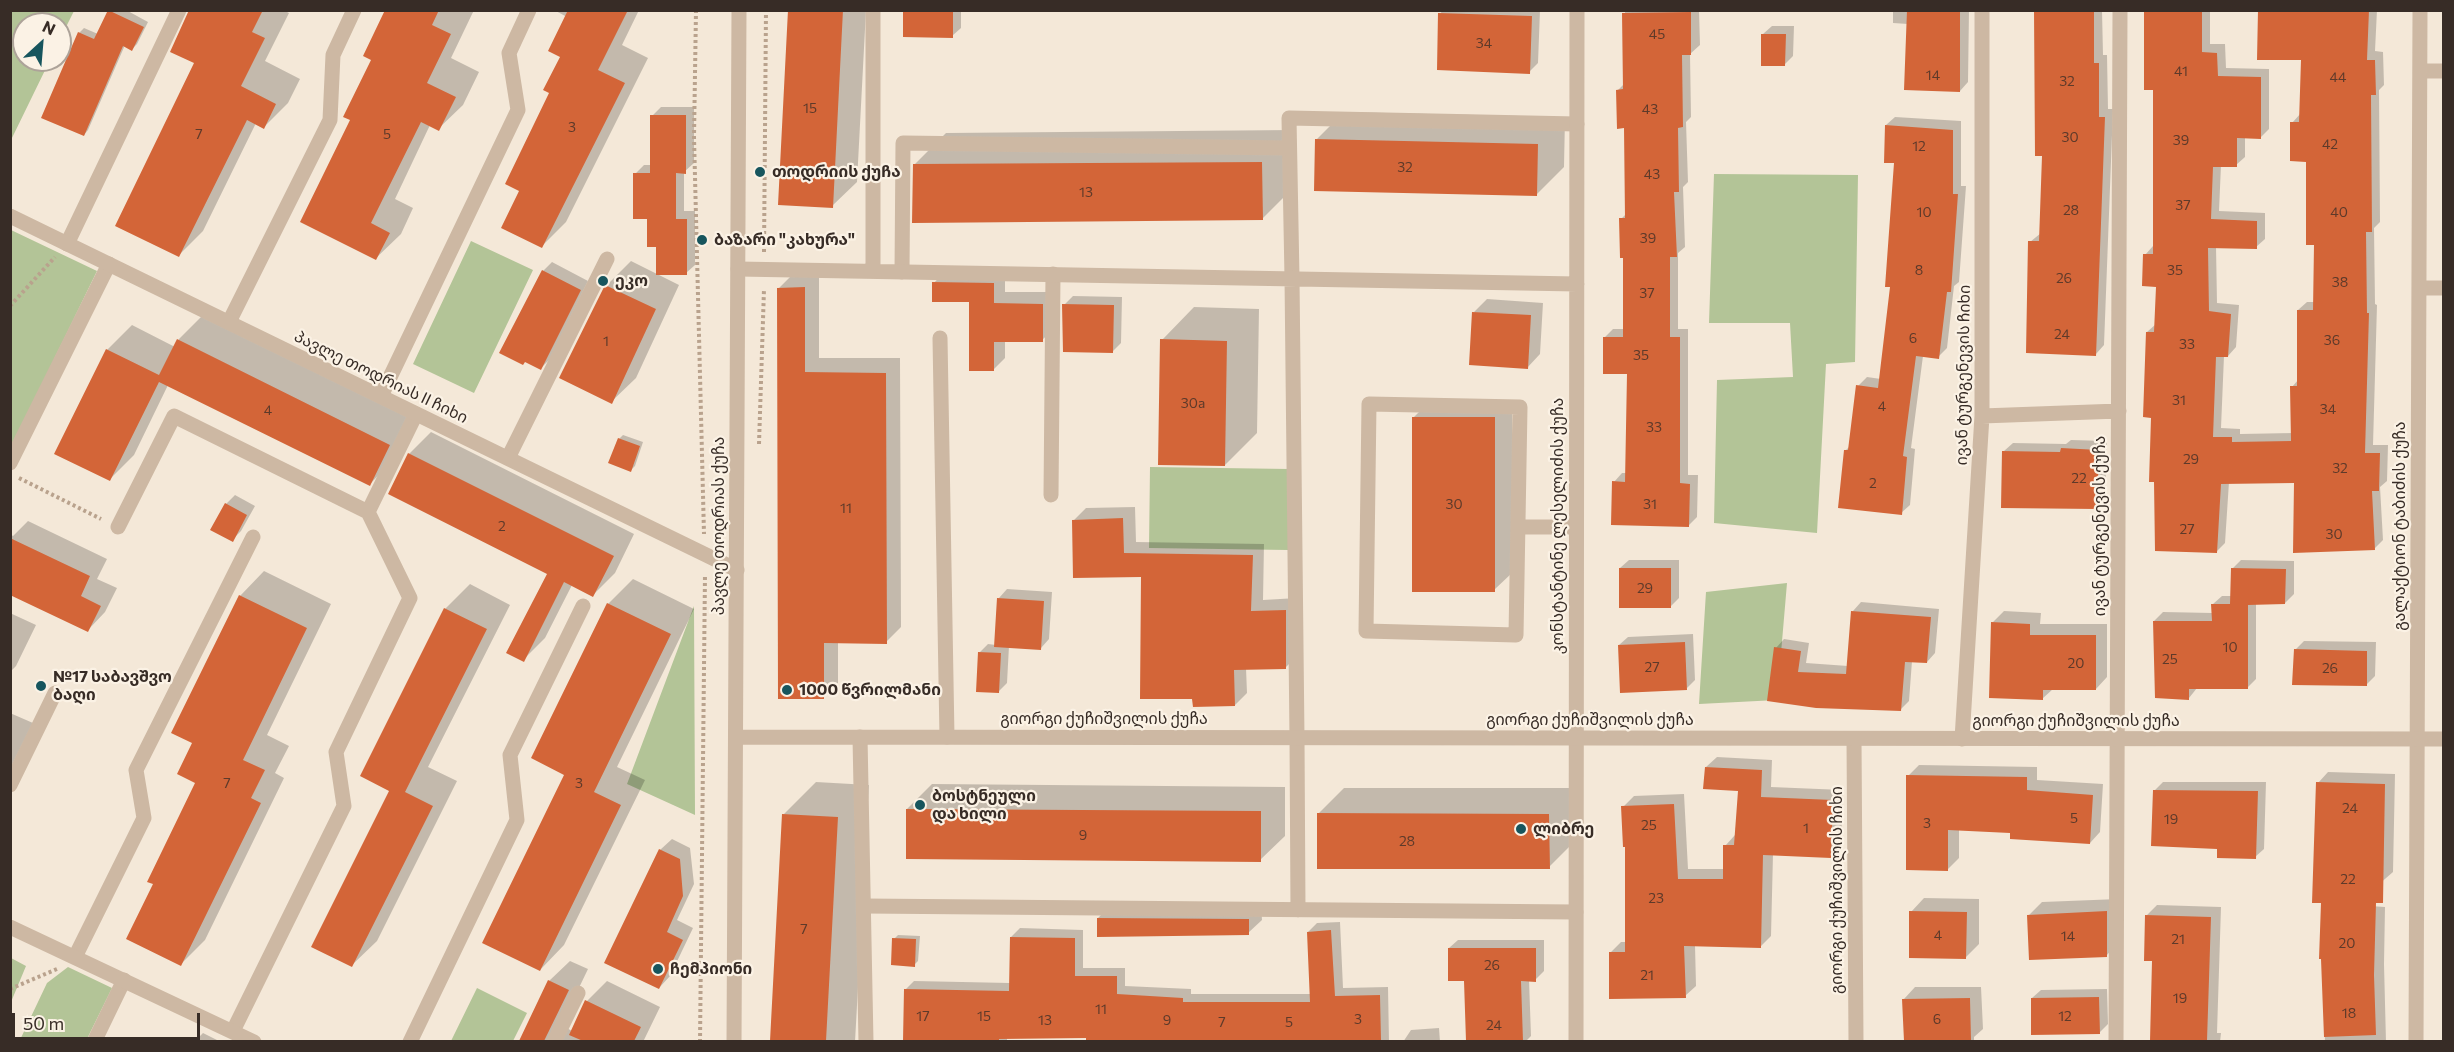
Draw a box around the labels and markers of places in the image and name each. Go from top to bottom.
place label: თოდრიის ქუჩა [772,162,901,182]
marker: თოდრიის ქუჩა [753,165,767,179]
place label: ბაზარი "კახურა" [714,230,855,250]
marker: ბაზარი "კახურა" [695,233,709,247]
place label: ეკო [615,271,648,291]
marker: ეკო [596,274,610,288]
place label: №17 საბავშვო ბაღი [53,667,172,705]
marker: №17 საბავშვო ბაღი [34,679,48,693]
place label: 1000 წვრილმანი [799,680,941,700]
marker: 1000 წვრილმანი [780,683,794,697]
place label: ბოსტნეული და ხილი [932,786,1036,824]
marker: ბოსტნეული და ხილი [913,798,927,812]
place label: ლიბრე [1533,819,1594,839]
marker: ლიბრე [1514,822,1528,836]
place label: ჩემპიონი [670,959,752,979]
marker: ჩემპიონი [651,962,665,976]

